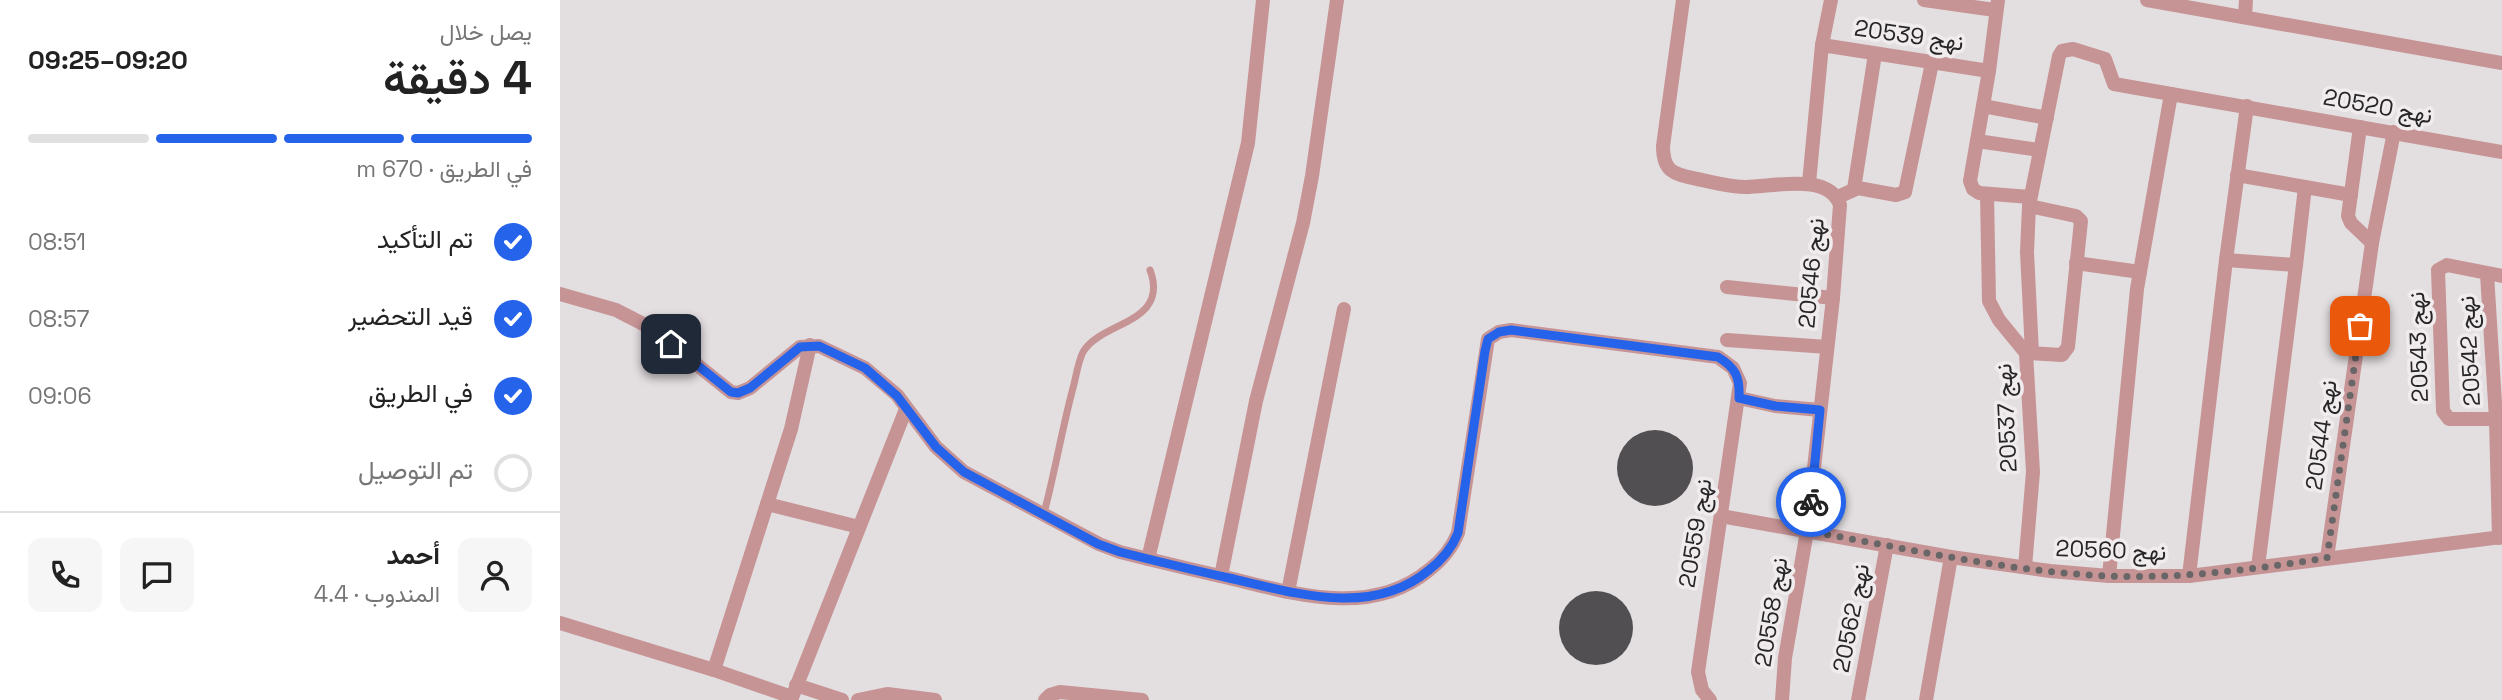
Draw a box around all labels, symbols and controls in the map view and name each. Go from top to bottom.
street label: نهج 20539 [1852,12,1966,59]
text: يصل خلال [440,17,532,47]
text: 09:20–09:25 [28,43,188,77]
text: 4 دقيقة [383,49,532,107]
street label: نهج 20520 [2321,82,2435,131]
text: في الطريق · 670 m [356,154,532,184]
street label: نهج 20546 [1791,217,1832,329]
text: تم التأكيد [377,222,473,256]
icon: check [494,223,532,261]
text: 08:51 [28,227,86,257]
street label: نهج 20543 [2401,291,2436,403]
street label: نهج 20542 [2451,295,2488,407]
pin [2330,296,2390,356]
text: قيد التحضير [348,299,473,333]
icon: check [494,300,532,338]
text: 08:57 [28,304,89,334]
icon: bag [2341,307,2379,345]
pin [641,314,701,374]
icon: home [652,325,690,363]
street label: نهج 20537 [1988,363,2025,473]
text: في الطريق [368,376,473,410]
icon: check [494,377,532,415]
street label: نهج 20544 [2298,378,2345,492]
text: 09:06 [28,381,91,411]
text: تم التوصيل [358,453,473,487]
courier [1776,467,1846,537]
street label: نهج 20559 [1672,476,1719,590]
icon: bike [1792,483,1830,521]
street label: نهج 20560 [2055,533,2167,568]
button: phone [28,538,102,612]
button: chat [120,538,194,612]
text: أحمد [387,538,440,572]
button: person [458,538,532,612]
street label: نهج 20558 [1748,555,1795,669]
street label: نهج 20562 [1826,561,1877,675]
text: المندوب · 4.4 [314,579,440,609]

